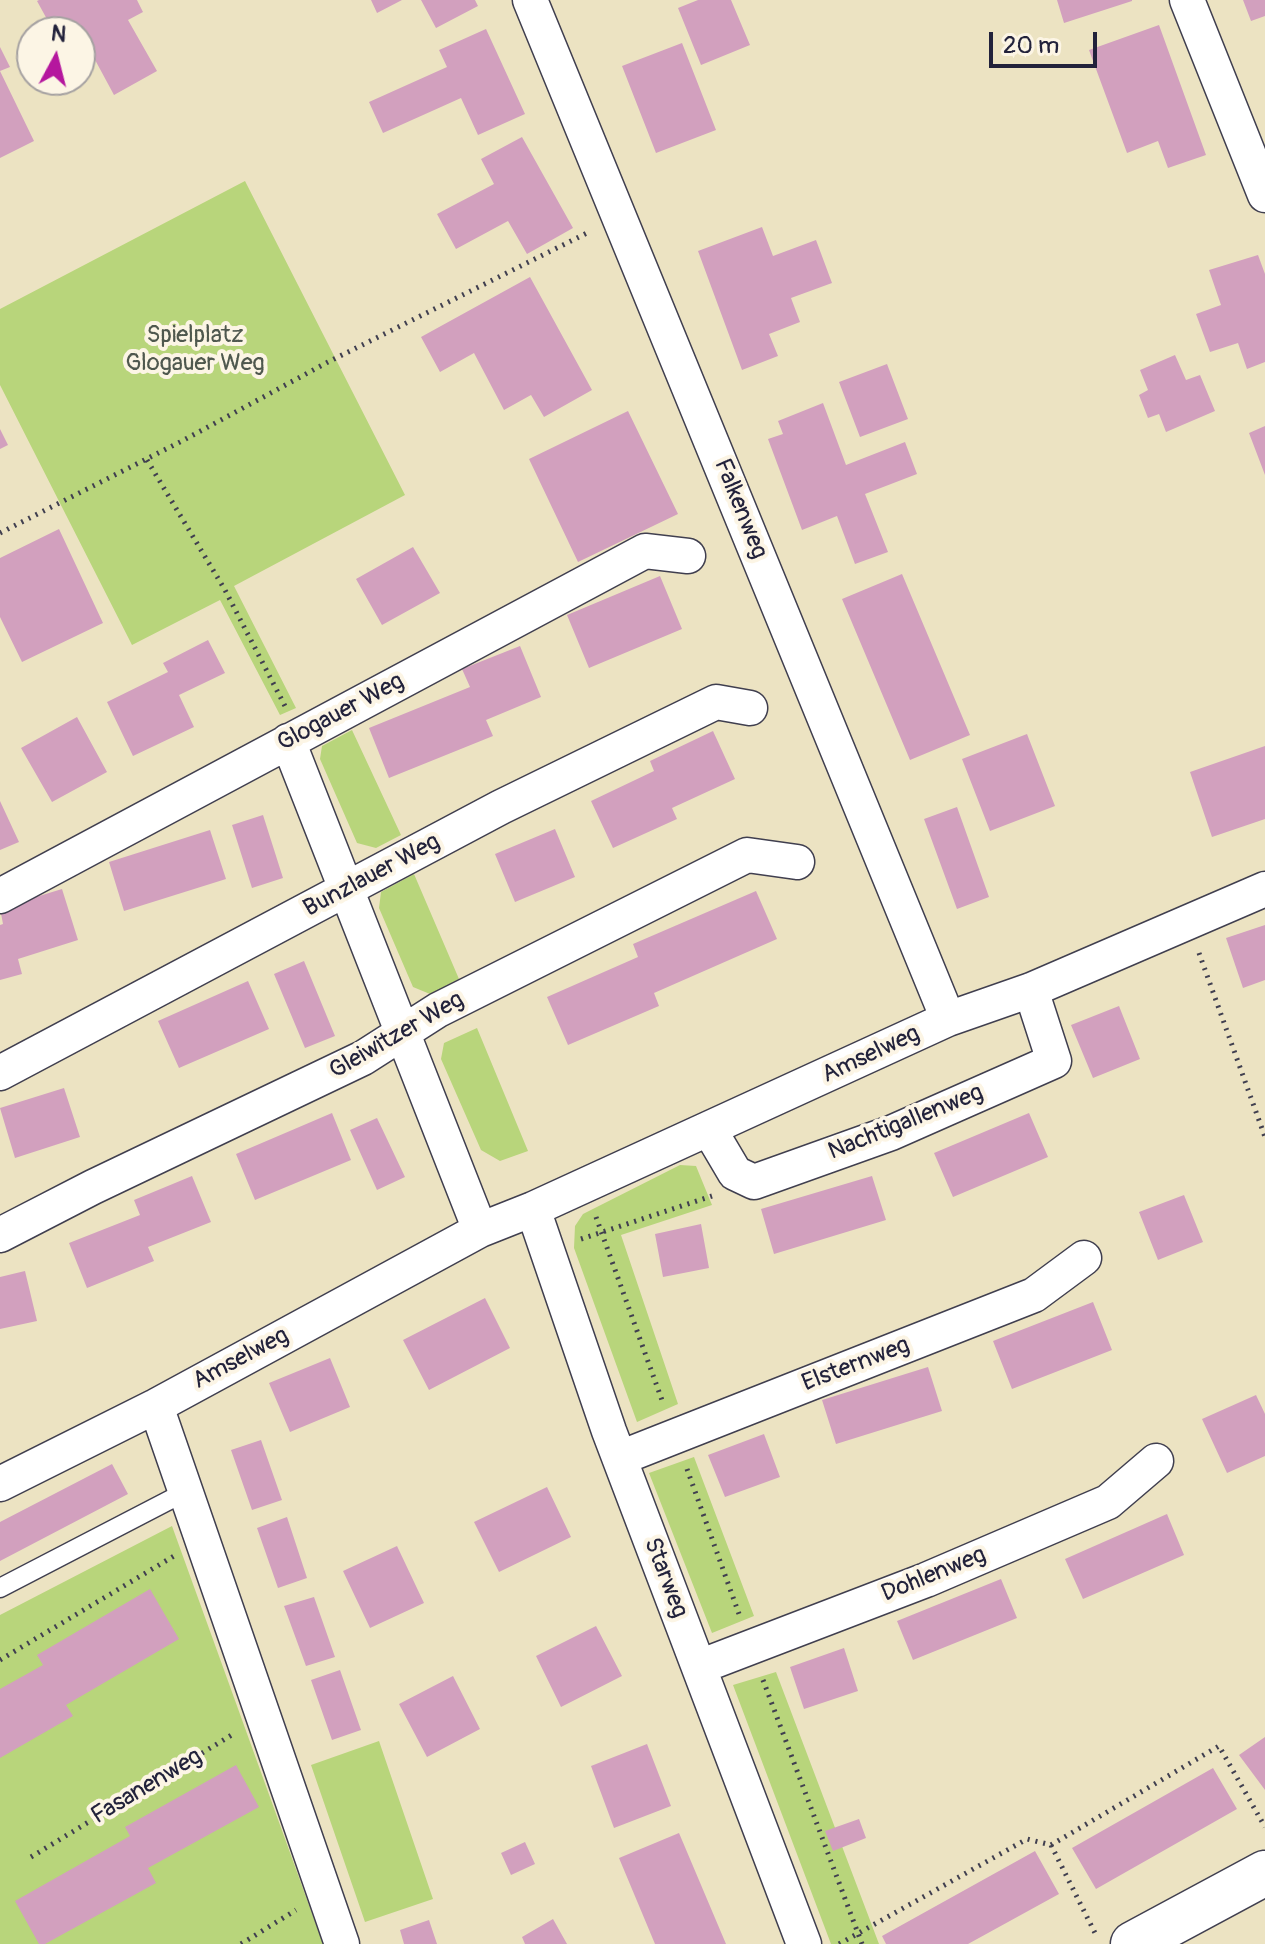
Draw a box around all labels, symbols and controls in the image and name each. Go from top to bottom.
north arrow [16,16,96,96]
scale bar [993,16,1101,66]
text: N [50,19,68,49]
text: 20 m [1003,31,1059,60]
park label: Spielplatz Glogauer Weg [125,322,265,378]
street label: Falkenweg [707,455,773,563]
street label: Glogauer Weg [273,668,409,758]
street label: Bunzlauer Weg [299,828,445,924]
street label: Gleiwitzer Weg [325,986,469,1086]
street label: Amselweg [818,1020,924,1090]
street label: Nachtigallenweg [824,1079,988,1167]
street label: Amselweg [188,1322,294,1396]
street label: Elsternweg [798,1331,914,1399]
street label: Starweg [637,1534,693,1622]
street label: Dohlenweg [878,1541,990,1609]
street label: Fasanenweg [86,1743,208,1831]

